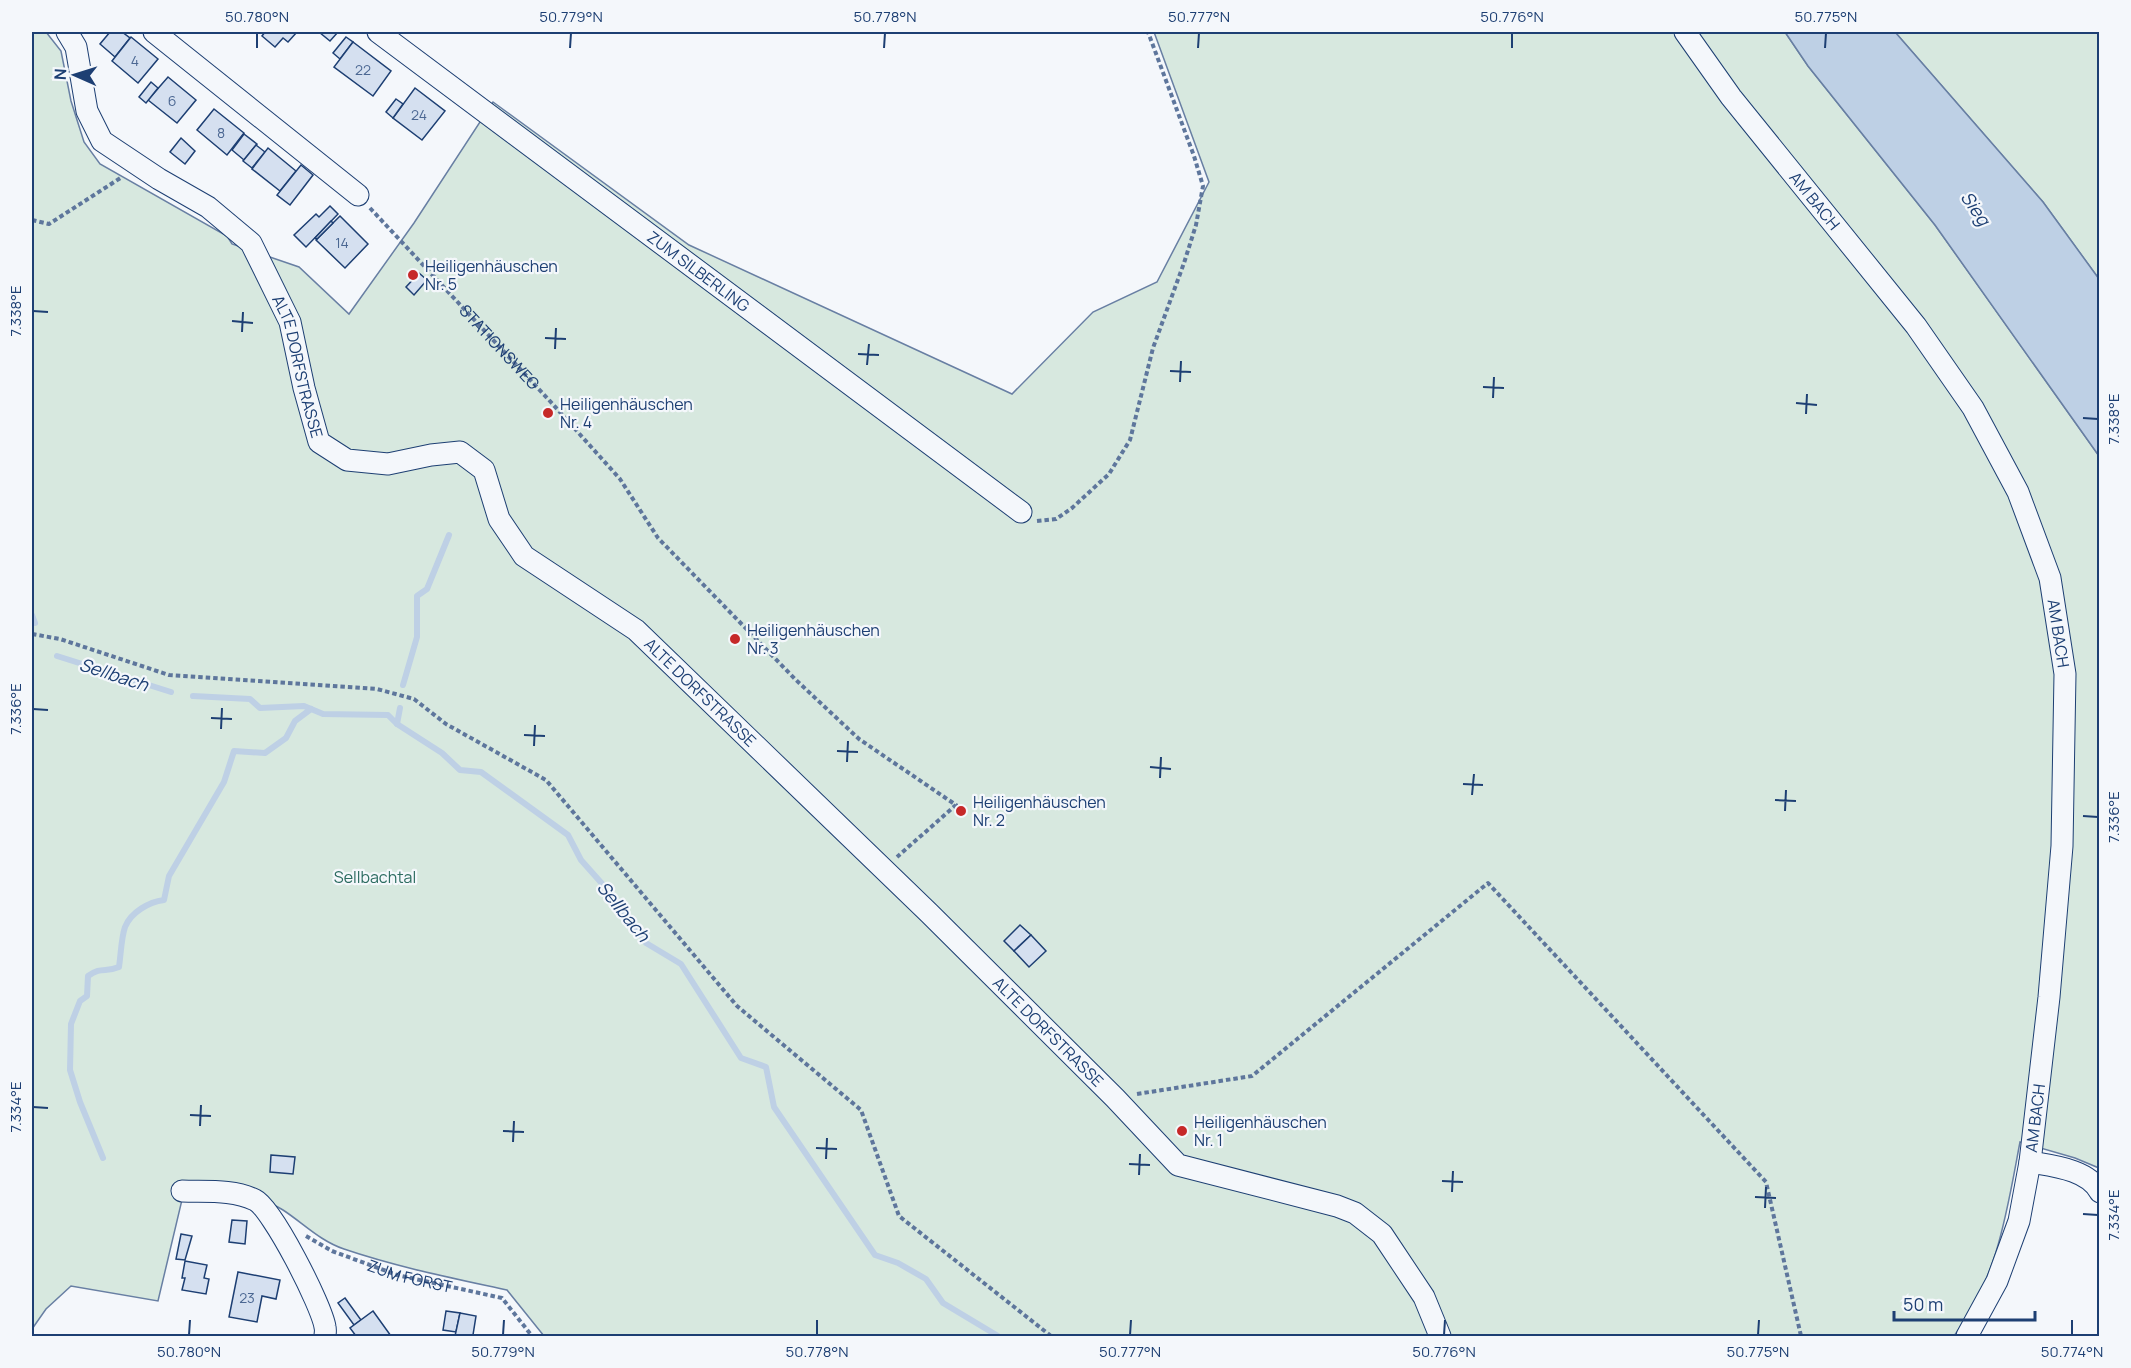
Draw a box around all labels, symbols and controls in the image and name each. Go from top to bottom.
text: 50.780°N [225,6,289,27]
text: 50.779°N [539,6,603,27]
text: 50.778°N [854,6,916,27]
text: 50.777°N [1168,6,1230,27]
text: 50.776°N [1480,6,1544,27]
text: 50.775°N [1795,6,1857,27]
north arrow [45,45,105,105]
house number: 4 [131,51,139,70]
house number: 22 [355,60,371,79]
text: N [49,68,71,81]
house number: 6 [168,91,176,110]
house number: 24 [411,105,427,124]
house number: 8 [217,123,225,142]
street label: AM BACH [1785,167,1845,234]
water label: Sieg [1956,186,1997,231]
street label: ZUM SILBERLING [643,226,754,317]
house number: 14 [335,233,349,252]
place label: Heiligenhäuschen Nr. 5 [425,255,558,295]
marker: Heiligenhäuschen Nr. 5 [406,268,420,282]
text: 7.338°E [5,286,26,336]
street label: ALTE DORFSTRASSE [267,291,328,440]
street label: STATIONSWEG [455,300,545,394]
place label: Heiligenhäuschen Nr. 4 [560,393,693,433]
text: 7.338°E [2103,394,2124,444]
marker: Heiligenhäuschen Nr. 4 [541,406,555,420]
street label: AM BACH [2042,598,2075,669]
place label: Heiligenhäuschen Nr. 3 [747,619,880,659]
marker: Heiligenhäuschen Nr. 3 [728,632,742,646]
street label: ALTE DORFSTRASSE [640,633,761,751]
water label: Sellbach [76,652,153,697]
text: 7.336°E [5,683,26,735]
place label: Heiligenhäuschen Nr. 2 [973,791,1106,831]
text: 7.336°E [2103,791,2124,843]
marker: Heiligenhäuschen Nr. 2 [954,804,968,818]
park label: Sellbachtal [334,866,416,888]
water label: Sellbach [592,876,657,947]
street label: ALTE DORFSTRASSE [988,972,1108,1092]
text: 7.334°E [5,1081,26,1133]
street label: AM BACH [2020,1083,2050,1153]
place label: Heiligenhäuschen Nr. 1 [1194,1111,1327,1151]
marker: Heiligenhäuschen Nr. 1 [1175,1124,1189,1138]
text: 7.334°E [2103,1189,2124,1241]
street label: ZUM FORST [364,1254,455,1298]
scale bar [1894,1284,2035,1322]
house number: 23 [239,1288,255,1307]
text: 50 m [1903,1292,1943,1316]
text: 50.780°N [157,1341,221,1362]
text: 50.779°N [471,1341,535,1362]
text: 50.778°N [786,1341,848,1362]
text: 50.777°N [1099,1341,1161,1362]
text: 50.776°N [1412,1341,1476,1362]
text: 50.775°N [1727,1341,1789,1362]
text: 50.774°N [2041,1341,2103,1362]

